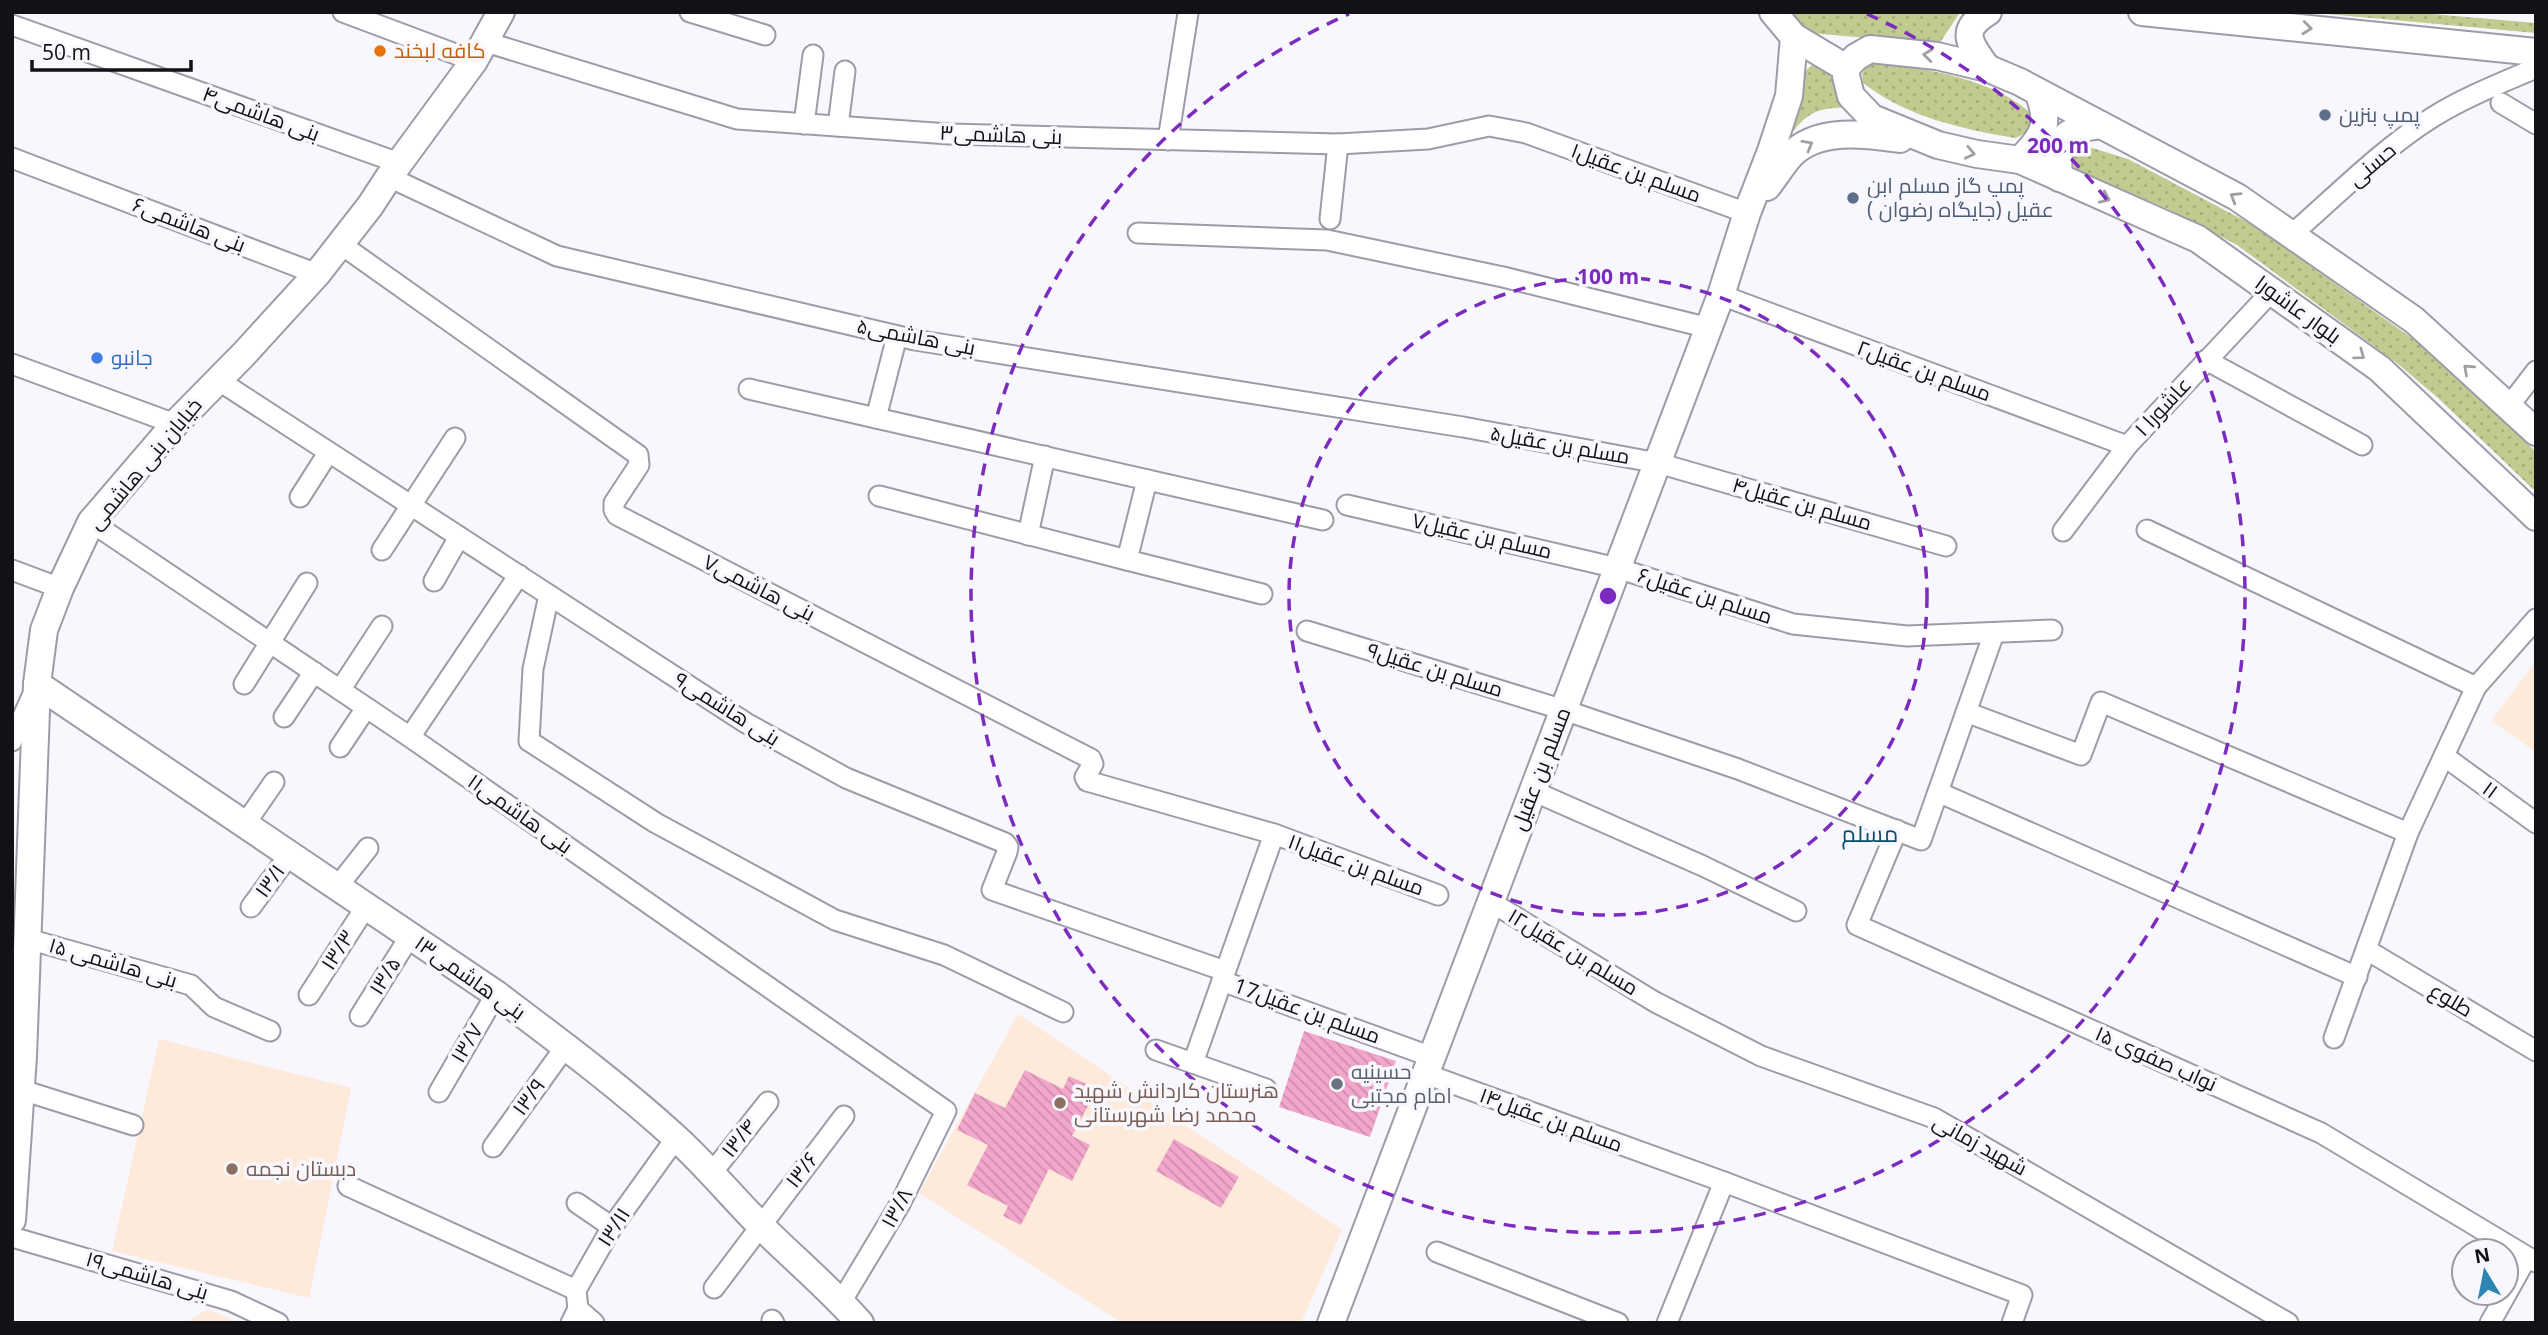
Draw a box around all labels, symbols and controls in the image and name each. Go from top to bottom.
one-way arrow [2302,20,2313,35]
scale bar [32,28,191,72]
place label: کافه لبخند [394,36,486,64]
text: 50 m [42,38,91,66]
marker: کافه لبخند [372,43,388,59]
one-way arrow [1922,48,1933,63]
street label: ۴بنی هاشمی [199,79,324,147]
place label: پمپ بنزین [2339,100,2420,129]
marker: پمپ بنزین [2317,107,2333,123]
street label: بنی هاشمی۳ [939,118,1063,150]
text: 200 m [2027,131,2089,159]
street label: مسلم بن عقیل۱ [1567,136,1705,209]
street label: حسنی [2342,136,2401,192]
one-way arrow [1800,140,1813,153]
one-way arrow [1964,144,1976,159]
place label: پمپ گاز مسلم ابن عقیل (جایگاه رضوان ) [1867,171,2054,223]
street label: ۶بنی هاشمی [129,190,250,258]
marker: پمپ گاز مسلم ابن عقیل (جایگاه رضوان ) [1845,190,1861,206]
one-way arrow [2098,190,2110,204]
one-way arrow [2229,192,2242,205]
text: 100 m [1577,262,1639,290]
street label: بلوار عاشورا [2250,268,2347,350]
street label: بنی هاشمی۵ [854,311,978,361]
street label: مسلم بن عقیل۲ [1853,333,1995,408]
place label: جانبو [111,343,153,371]
one-way arrow [2352,346,2365,359]
marker: جانبو [89,350,105,366]
one-way arrow [2463,364,2476,377]
street label: عاشورا ۱ [2128,371,2197,442]
street label: خیابان بنی هاشمی [81,392,208,535]
street label: مسلم بن عقیل۵ [1488,418,1632,471]
street label: مسلم بن عقیل۴ [1729,470,1875,537]
street label: مسلم بن عقیل۷ [1409,505,1555,566]
street label: بنی هاشمی۷ [699,547,820,627]
street label: مسلم بن عقیل۶ [1634,560,1776,631]
centre of rings [1596,584,1620,608]
street label: مسلم بن عقیل۹ [1364,635,1507,704]
street label: بنی هاشمی۹ [669,665,786,752]
street label: مسلم بن عقیل [1504,703,1577,835]
street label: بنی هاشمی۱۱ [463,767,578,860]
street label: ۱۱ [2477,774,2504,804]
district label: مسلم [1842,817,1898,850]
street label: مسلم بن عقیل۱۱ [1284,826,1428,903]
street label: ۱۳/۱ [248,858,291,903]
street label: مسلم بن عقیل۱۲ [1503,901,1644,1002]
street label: ۱۳/۳ [314,924,361,975]
street label: بنی هاشمی۱۳ [409,929,532,1026]
street label: ۱۵ بنی هاشمی [46,930,181,994]
street label: ۱۳/۵ [362,951,407,1000]
street label: مسلم بن عقیل17 [1230,971,1384,1050]
street label: طلوع [2424,975,2478,1024]
street label: ۱۳/۷ [443,1017,489,1067]
street label: نواب صفوی ۱۵ [2091,1019,2222,1097]
place label: حسینیه امام مجتبی [1351,1057,1452,1110]
street label: ۱۳/۹ [505,1072,551,1121]
place label: هنرستان کاردانش شهید محمد رضا شهرستانی [1074,1076,1279,1128]
marker: حسینیه امام مجتبی [1329,1076,1345,1092]
street label: مسلم بن عقیل۱۴ [1476,1080,1627,1159]
marker: هنرستان کاردانش شهید محمد رضا شهرستانی [1052,1095,1068,1111]
street label: شهید زمانی [1928,1107,2033,1181]
street label: ۱۳/۴ [714,1112,762,1163]
street label: ۱۳/۶ [778,1146,824,1193]
place label: دبستان نجمه [246,1154,356,1182]
marker: دبستان نجمه [224,1161,240,1177]
street label: ۱۳/۸ [874,1183,918,1232]
street label: ۱۳/۱۱ [590,1201,636,1251]
north arrow [2450,1237,2520,1307]
text: N [2472,1241,2492,1269]
street label: بنی هاشمی۱۹ [83,1244,212,1306]

